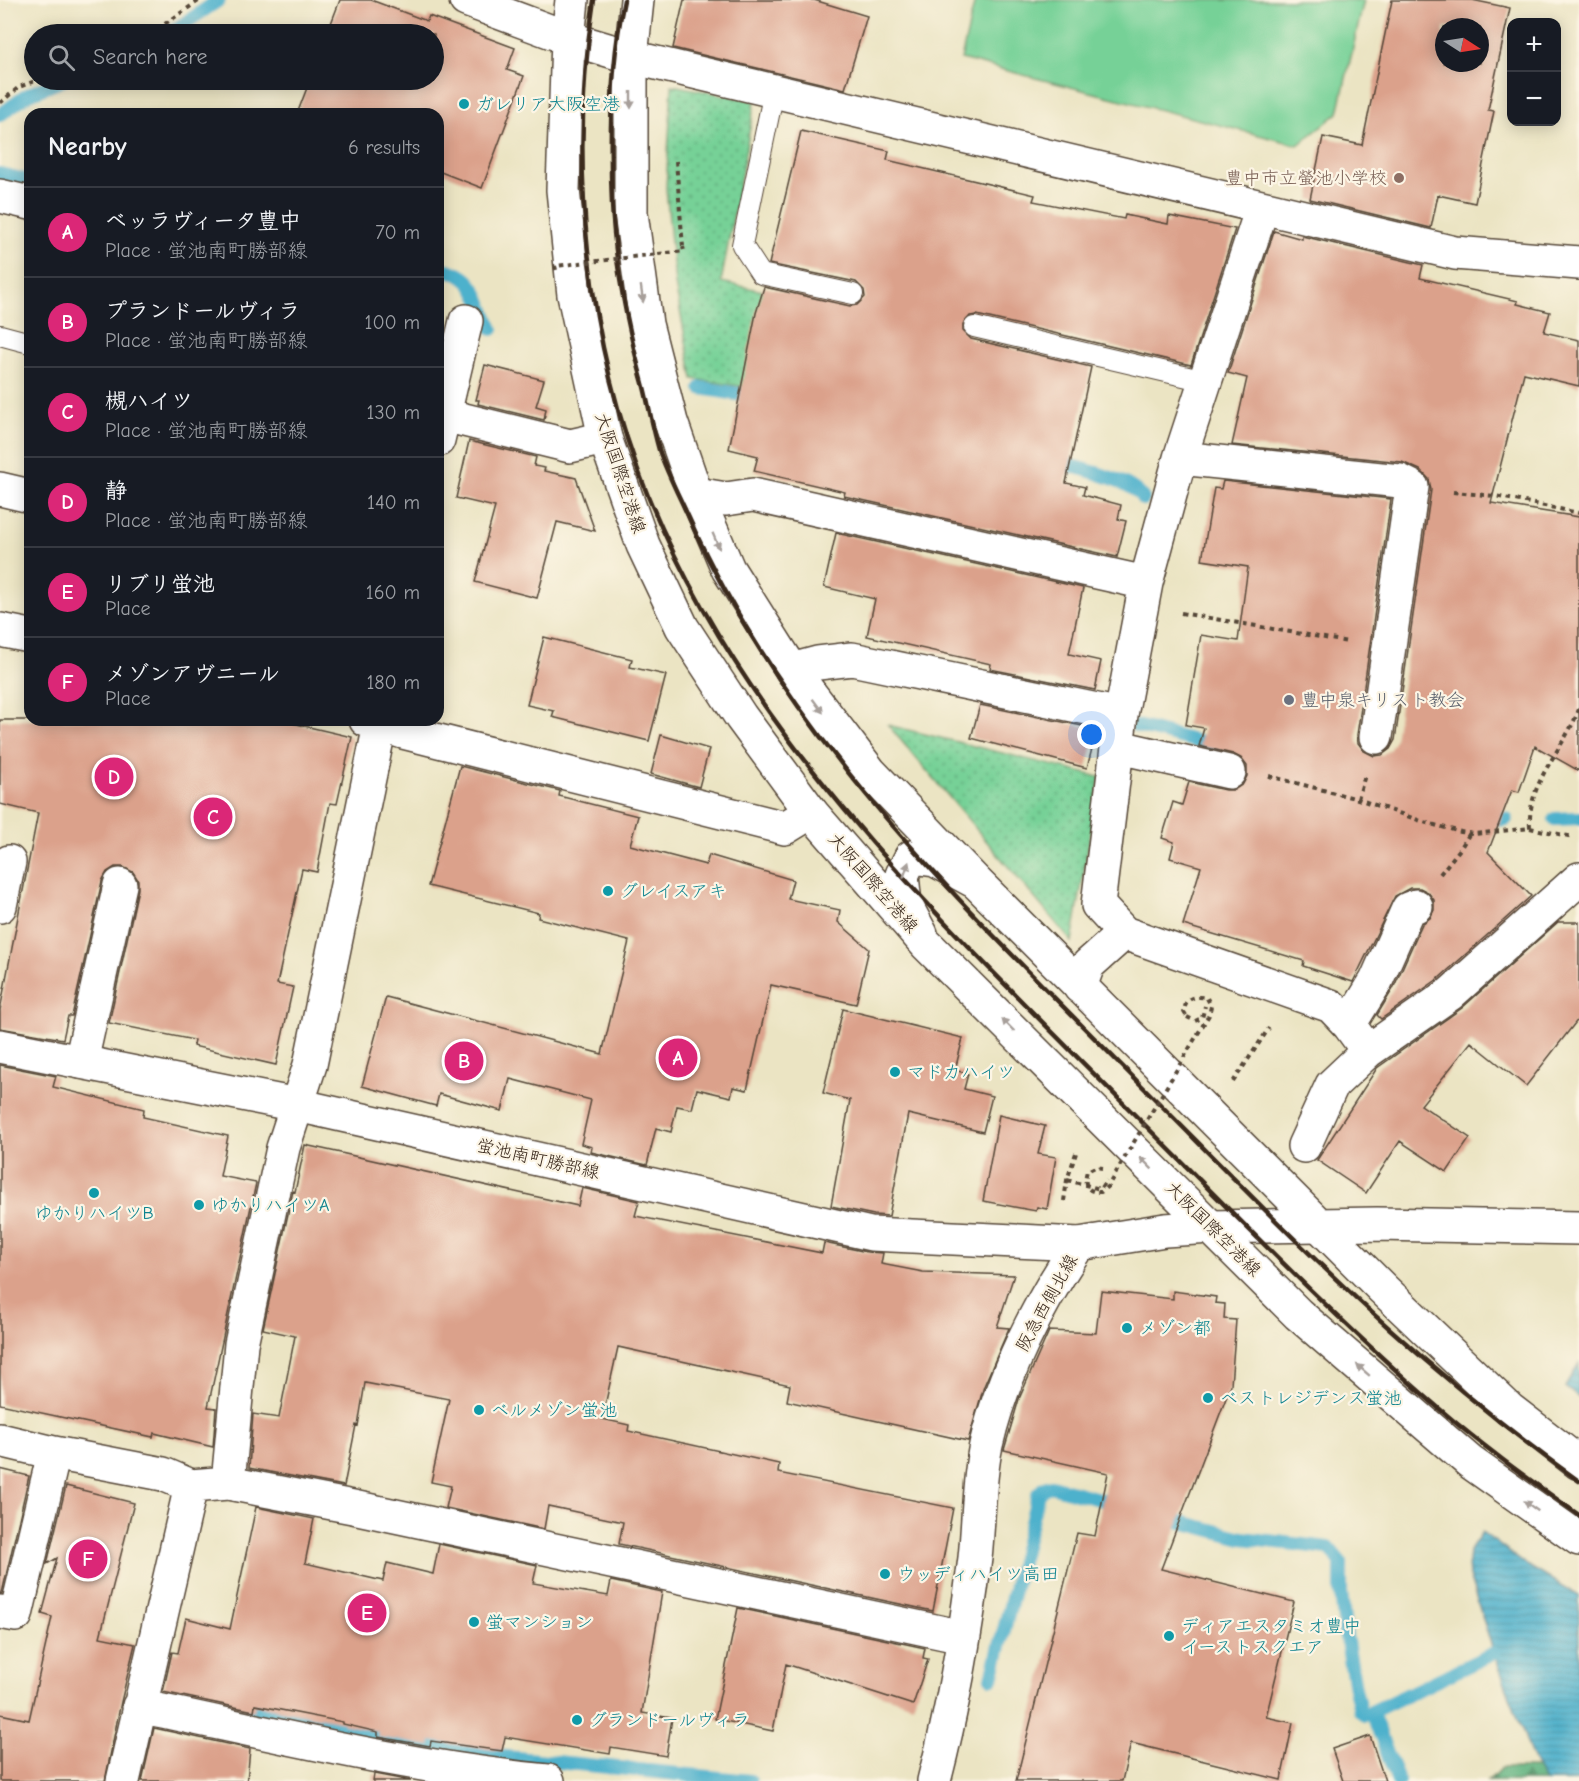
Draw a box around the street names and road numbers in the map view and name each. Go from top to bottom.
street label: 大阪国際空港線 [591,410,649,536]
street label: 大阪国際空港線 [824,829,922,937]
street label: 蛍池南町勝部線 [474,1135,602,1183]
street label: 大阪国際空港線 [1161,1177,1265,1281]
street label: 阪急西側北線 [1012,1251,1082,1355]

